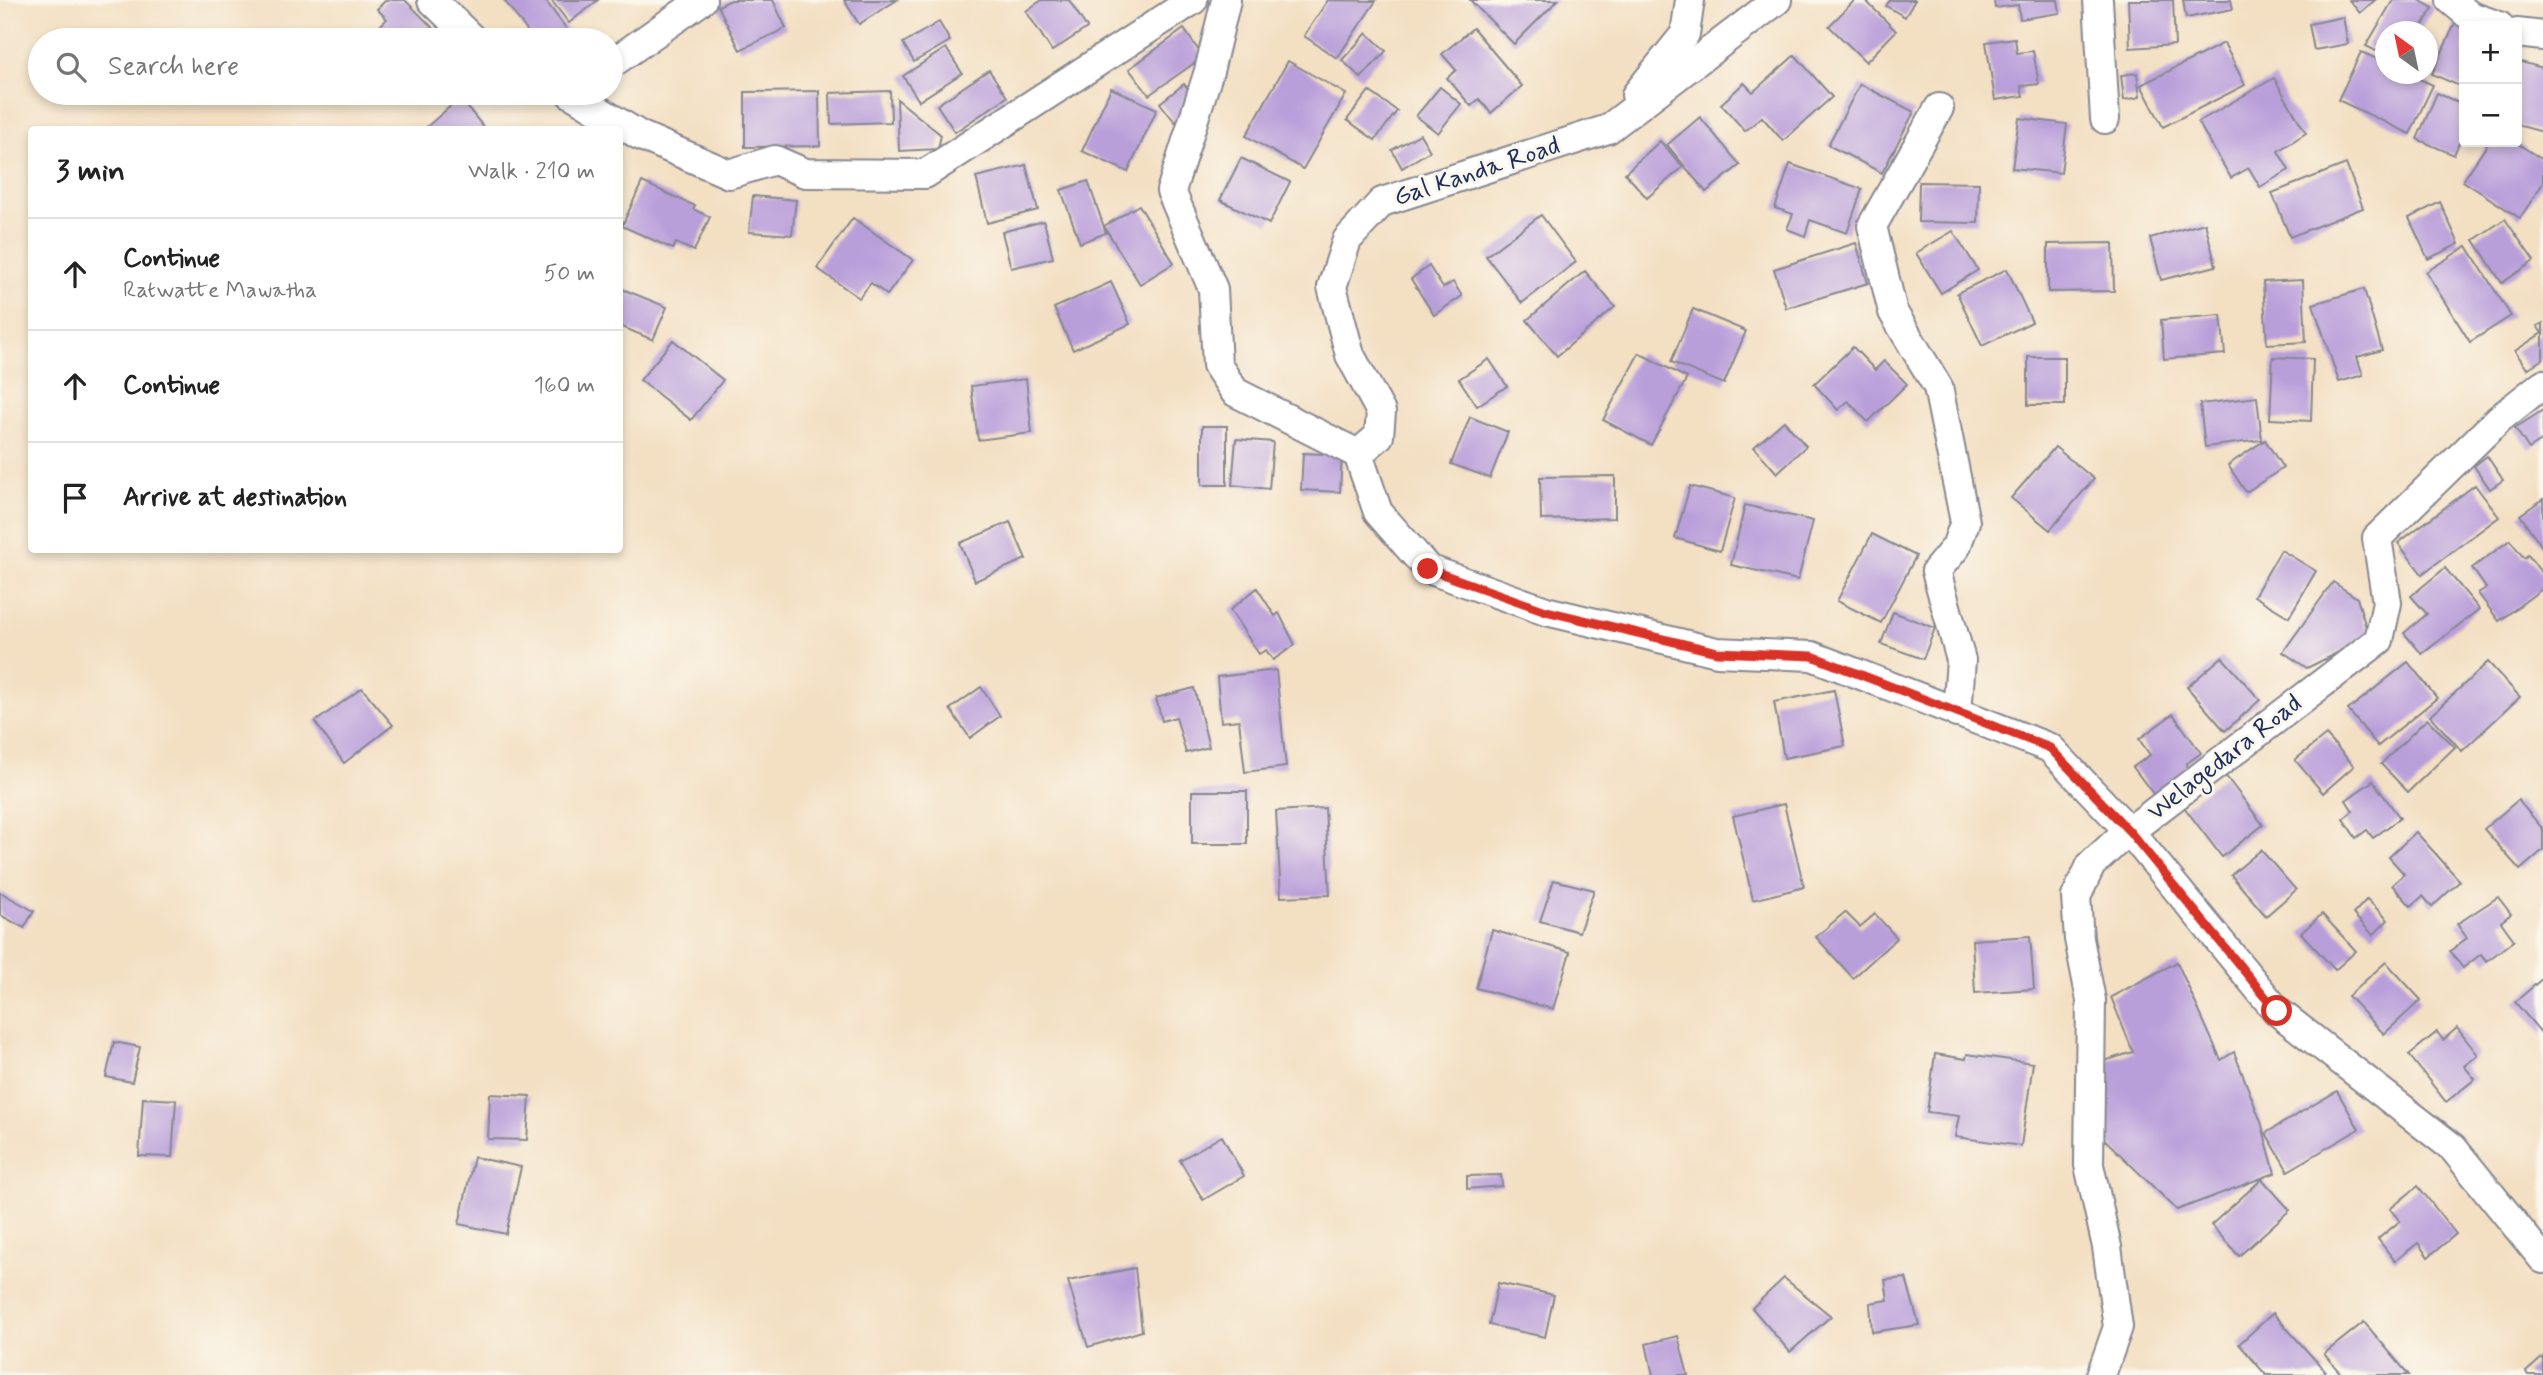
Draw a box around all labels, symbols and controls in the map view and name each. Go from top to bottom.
north arrow [2375,21,2438,84]
map controls [2459,21,2522,147]
button: + [2459,21,2522,84]
search box [28,28,623,105]
icon: search [52,48,90,86]
text: Search here [108,50,239,84]
button: − [2459,84,2522,147]
street label: Gal Kanda Road [1390,129,1564,215]
text: 3 min [56,152,125,191]
text: Walk · 210 m [468,157,595,187]
text: Continue [123,242,220,276]
icon: ahead [56,255,94,293]
text: 50 m [544,259,595,289]
text: Ratwatte Mawatha [123,276,317,306]
icon: ahead [56,367,94,405]
text: Continue [123,369,220,403]
text: 160 m [534,371,595,401]
icon: arrive [56,479,94,517]
text: Arrive at destination [123,481,347,515]
route end [1412,553,1443,584]
street label: Welagedara Road [2141,687,2311,831]
route start [2261,995,2292,1026]

